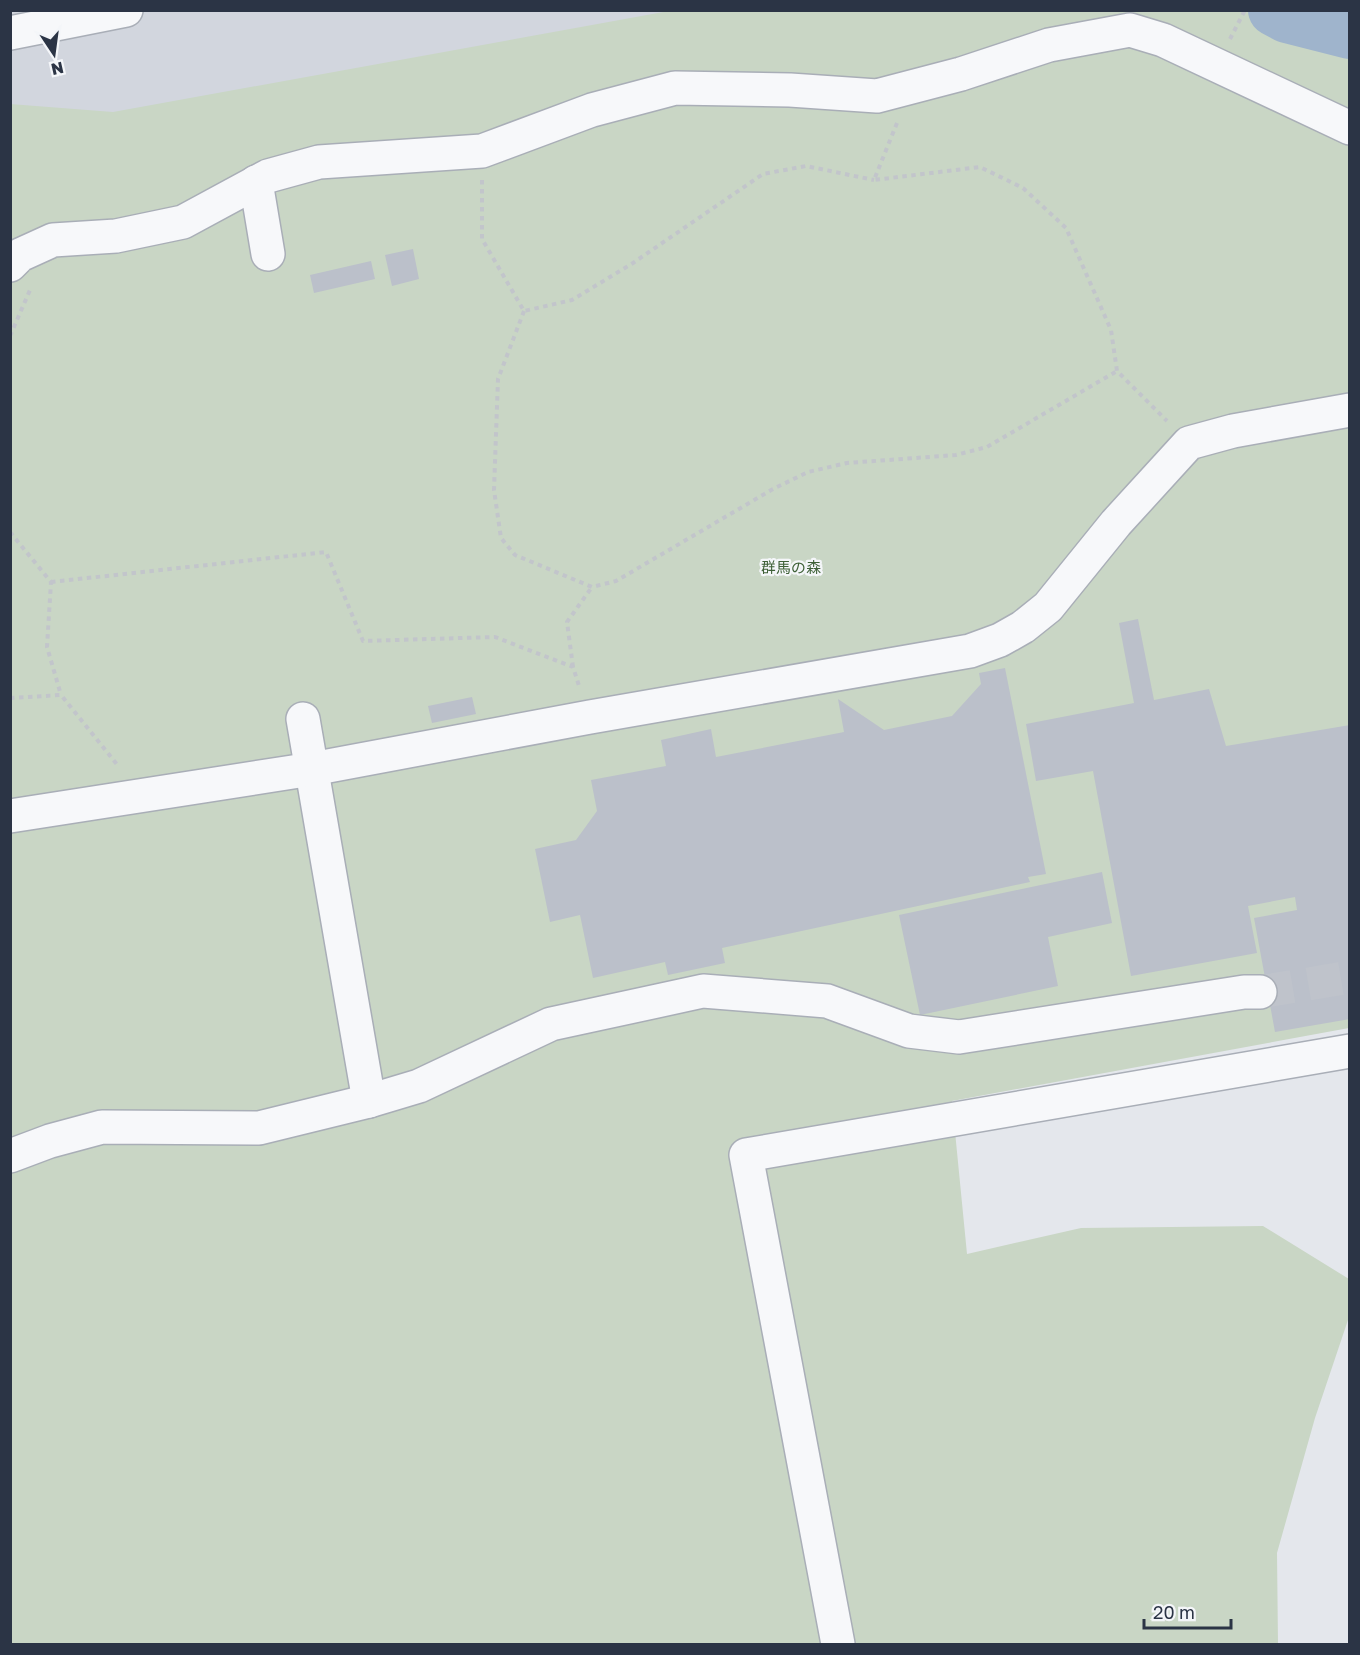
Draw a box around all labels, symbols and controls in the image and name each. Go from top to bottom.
north arrow [24,24,84,84]
text: N [49,58,66,80]
park label: 群馬の森 [761,558,821,576]
scale bar [1144,1592,1231,1630]
text: 20 m [1153,1601,1195,1623]

